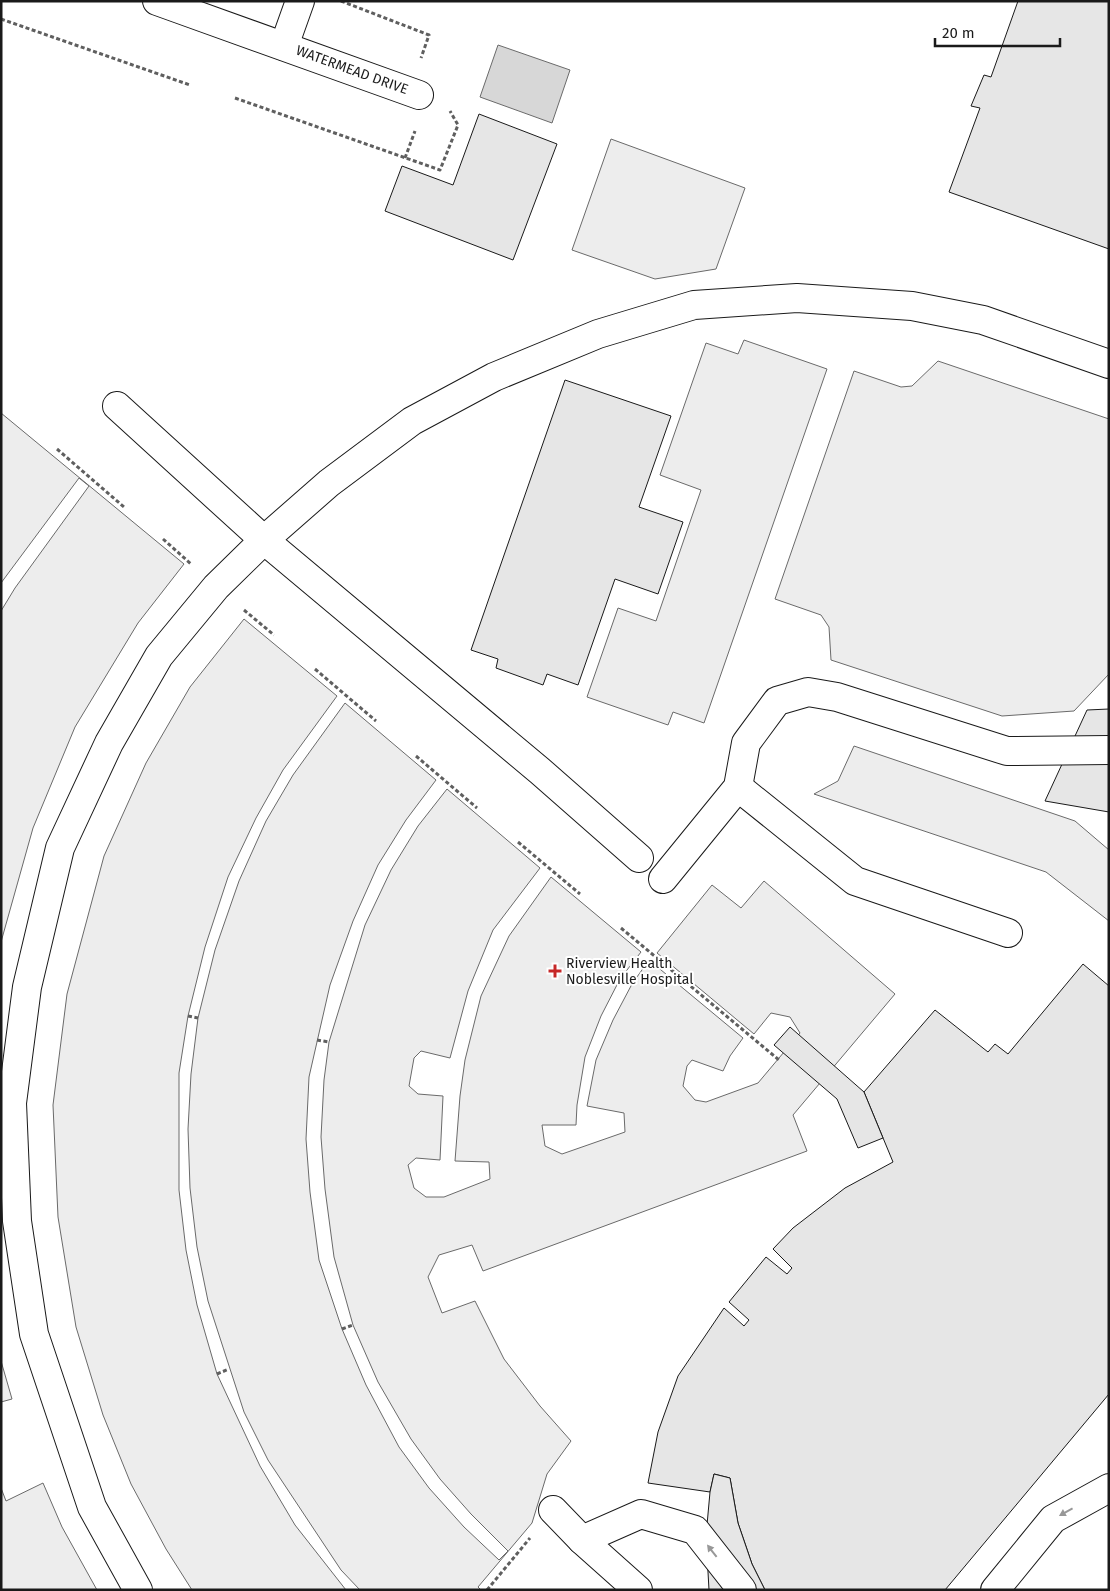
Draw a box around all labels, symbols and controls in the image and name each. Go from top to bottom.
scale bar [935,15,1060,47]
text: 20 m [942,24,975,42]
street label: WATERMEAD DRIVE [294,42,410,98]
place label: Riverview Health Noblesville Hospital [566,955,693,988]
marker: Riverview Health Noblesville Hospital [548,964,562,978]
one-way arrow [1059,1507,1073,1516]
one-way arrow [707,1544,717,1558]

